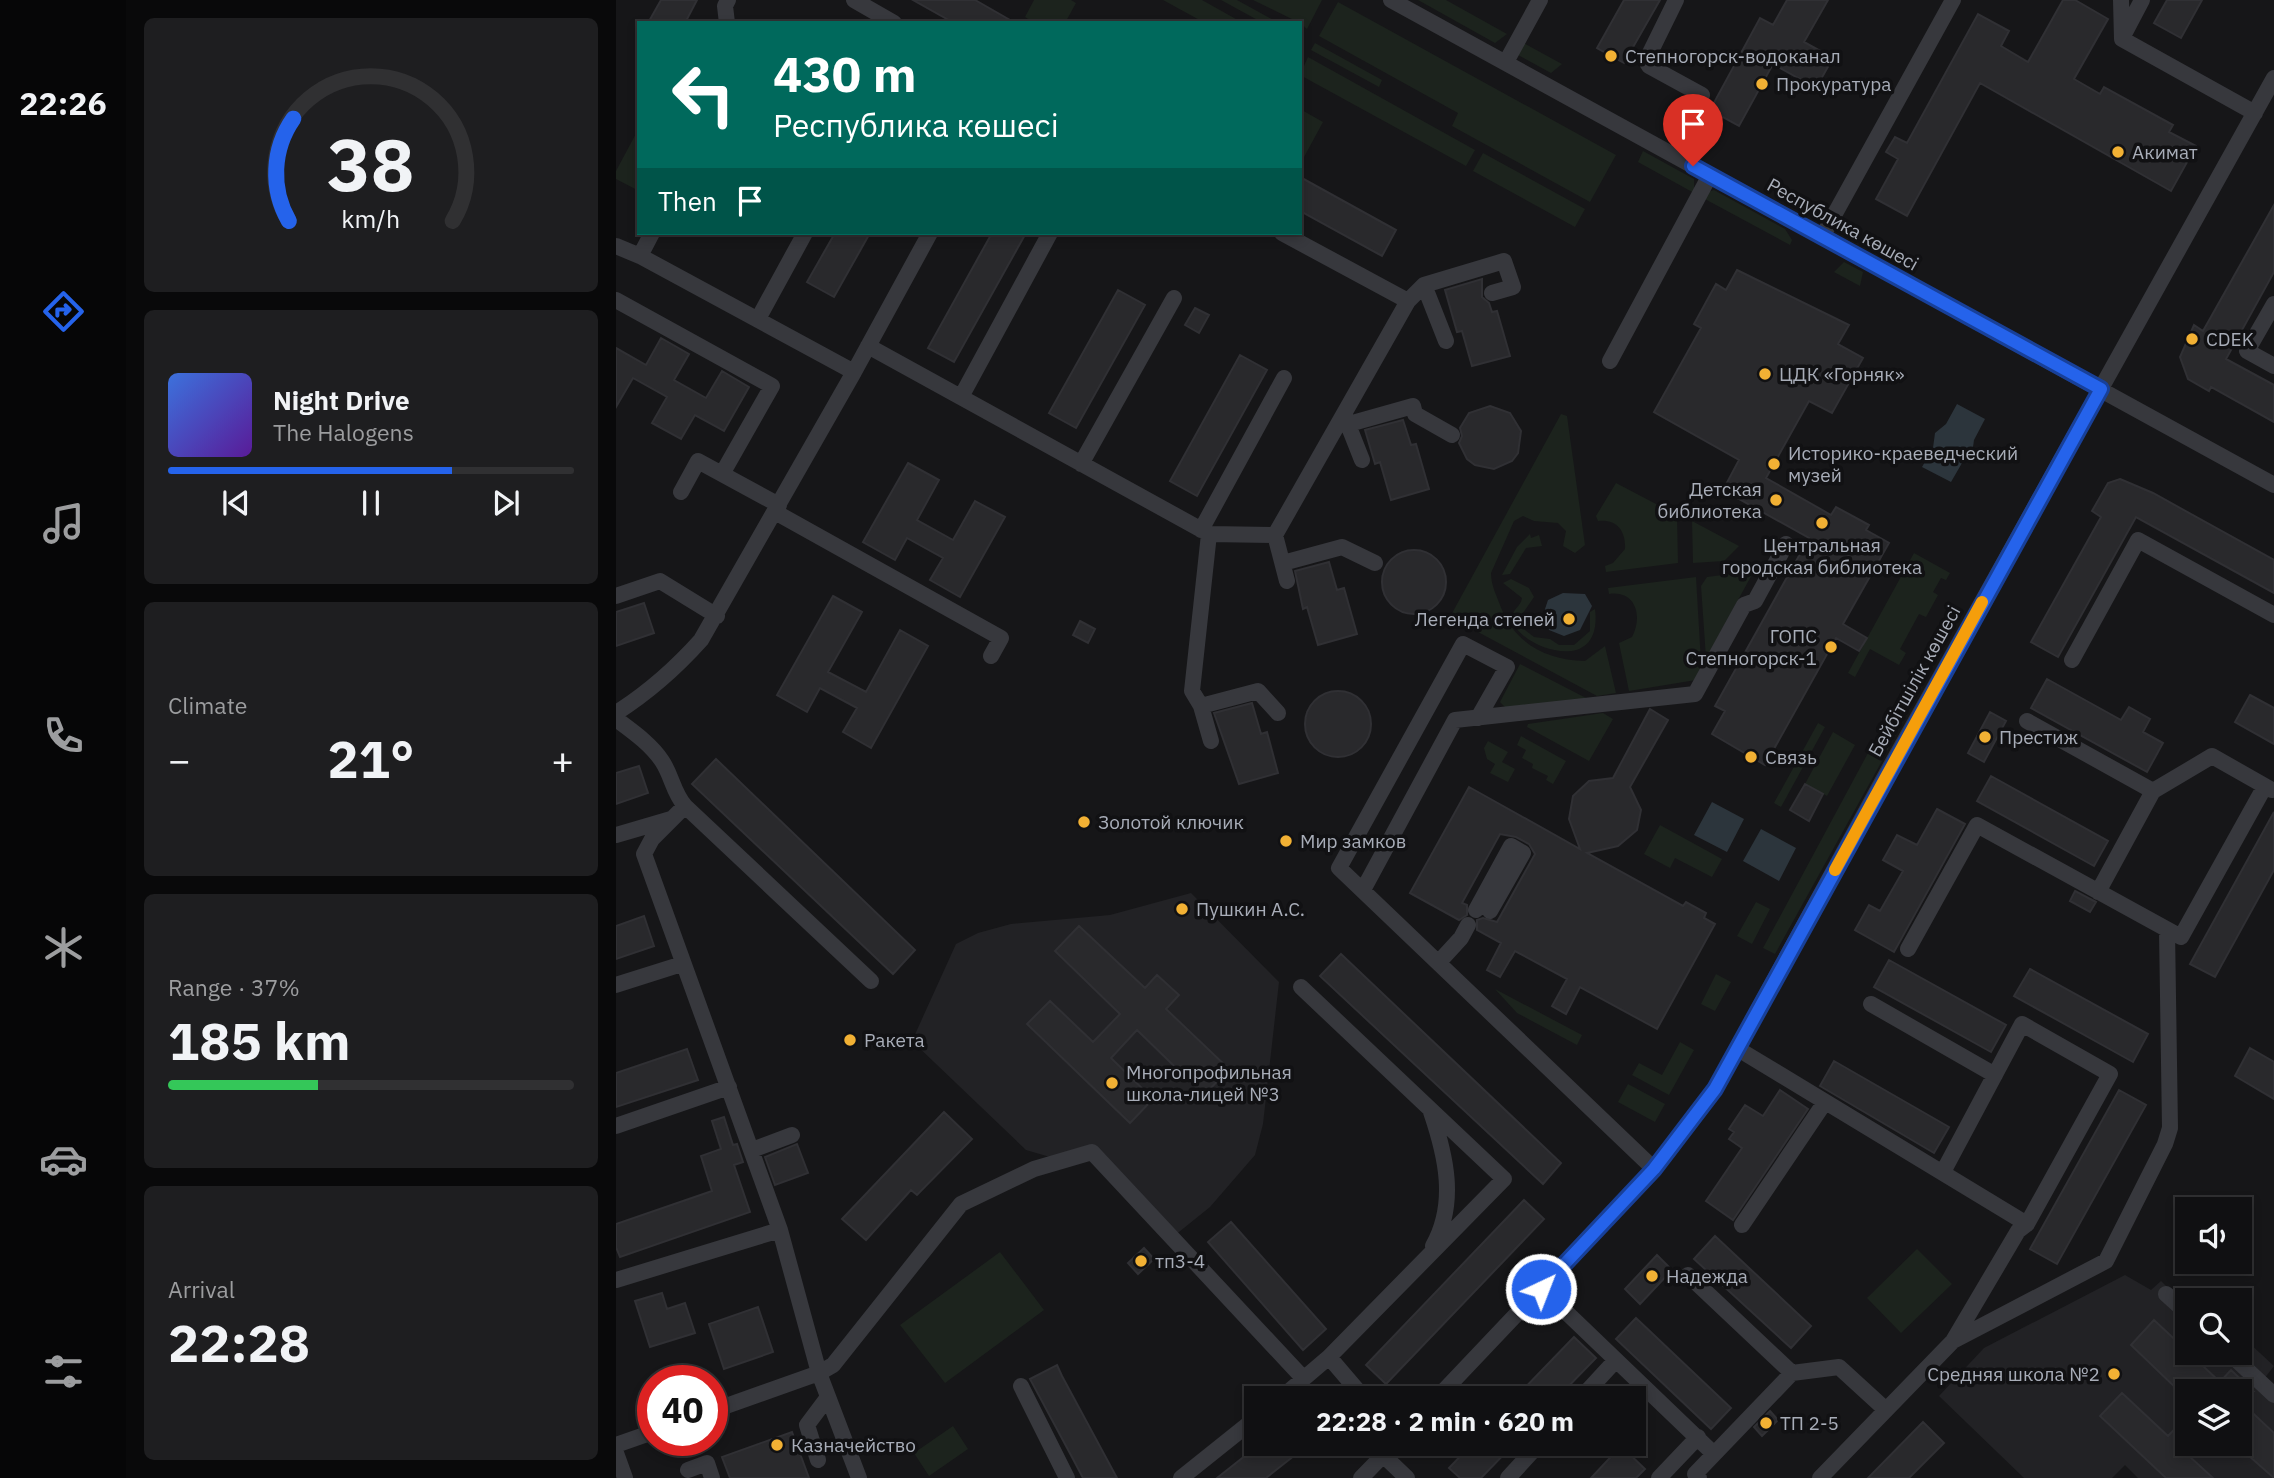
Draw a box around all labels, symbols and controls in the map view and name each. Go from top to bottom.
text: 430 m [773,42,917,105]
place label: Степногорск-водоканал [1625,44,1841,68]
marker: Степногорск-водоканал [1603,48,1619,64]
icon: left [658,49,749,140]
place label: Прокуратура [1776,72,1891,96]
marker: Прокуратура [1754,76,1770,92]
text: 22:26 [19,82,107,124]
pin [1663,94,1723,166]
text: Республика көшесі [773,104,1059,146]
icon: arrive [1674,105,1712,143]
text: 38 [327,116,415,211]
place label: Акимат [2132,140,2198,164]
marker: Акимат [2110,144,2126,160]
street label: Республика көшесі [1763,172,1923,276]
icon: arrive [731,182,769,220]
text: Then [658,184,717,218]
text: km/h [342,202,400,235]
icon: directions [39,287,88,336]
place label: CDEK [2206,327,2254,351]
marker: CDEK [2184,331,2200,347]
place label: ЦДК «Горняк» [1779,362,1905,386]
marker: ЦДК «Горняк» [1757,366,1773,382]
text: Night Drive [273,383,410,417]
text: The Halogens [273,417,414,447]
place label: Историко-краеведческий музей [1788,441,2018,487]
marker: Историко-краеведческий музей [1766,456,1782,472]
place label: Детская библиотека [1658,477,1762,523]
icon: previous [217,484,255,522]
icon: pause [352,484,390,522]
icon: next [487,484,525,522]
marker: Детская библиотека [1768,492,1784,508]
icon: music [39,499,88,548]
marker: Центральная городская библиотека [1814,515,1830,531]
place label: Центральная городская библиотека [1722,533,1922,579]
street label: Бейбітшілік көшесі [1863,601,1965,761]
place label: Легенда степей [1415,607,1555,631]
marker: Легенда степей [1561,611,1577,627]
place label: ГОПС Степногорск-1 [1686,624,1817,670]
marker: ГОПС Степногорск-1 [1823,639,1839,655]
text: Climate [168,690,247,720]
icon: phone [39,711,88,760]
text: 21° [328,725,414,792]
place label: Престиж [1999,725,2078,749]
marker: Престиж [1977,729,1993,745]
text: − [168,735,191,784]
text: + [551,735,574,784]
place label: Связь [1765,745,1817,769]
marker: Связь [1743,749,1759,765]
place label: Золотой ключик [1098,810,1244,834]
marker: Золотой ключик [1076,814,1092,830]
place label: Мир замков [1300,829,1406,853]
marker: Мир замков [1278,833,1294,849]
place label: Пушкин А.С. [1196,897,1305,921]
marker: Пушкин А.С. [1174,901,1190,917]
icon: climate [39,923,88,972]
text: Range · 37% [168,972,300,1002]
text: 185 km [168,1007,350,1074]
place label: Ракета [864,1028,925,1052]
marker: Ракета [842,1032,858,1048]
place label: Многопрофильная школа-лицей №3 [1126,1060,1292,1106]
marker: Многопрофильная школа-лицей №3 [1104,1075,1120,1091]
icon: car [39,1135,88,1184]
map controls [2175,1197,2252,1456]
button: sound [2175,1197,2252,1274]
place label: тп3-4 [1155,1249,1205,1273]
position arrow [1504,1252,1578,1326]
marker: тп3-4 [1133,1253,1149,1269]
place label: Надежда [1666,1264,1748,1288]
marker: Надежда [1644,1268,1660,1284]
text: Arrival [168,1274,235,1304]
button: search [2175,1288,2252,1365]
text: 22:28 [168,1309,310,1376]
icon: filters [39,1347,88,1396]
place label: Средняя школа №2 [1927,1362,2100,1386]
speed limit sign: 40 [637,1365,728,1456]
marker: Средняя школа №2 [2106,1366,2122,1382]
button: layers [2175,1379,2252,1456]
text: 22:28 · 2 min · 620 m [1316,1404,1574,1438]
place label: ТП 2-5 [1780,1411,1839,1435]
marker: ТП 2-5 [1758,1415,1774,1431]
place label: Казначейство [791,1433,916,1457]
marker: Казначейство [769,1437,785,1453]

